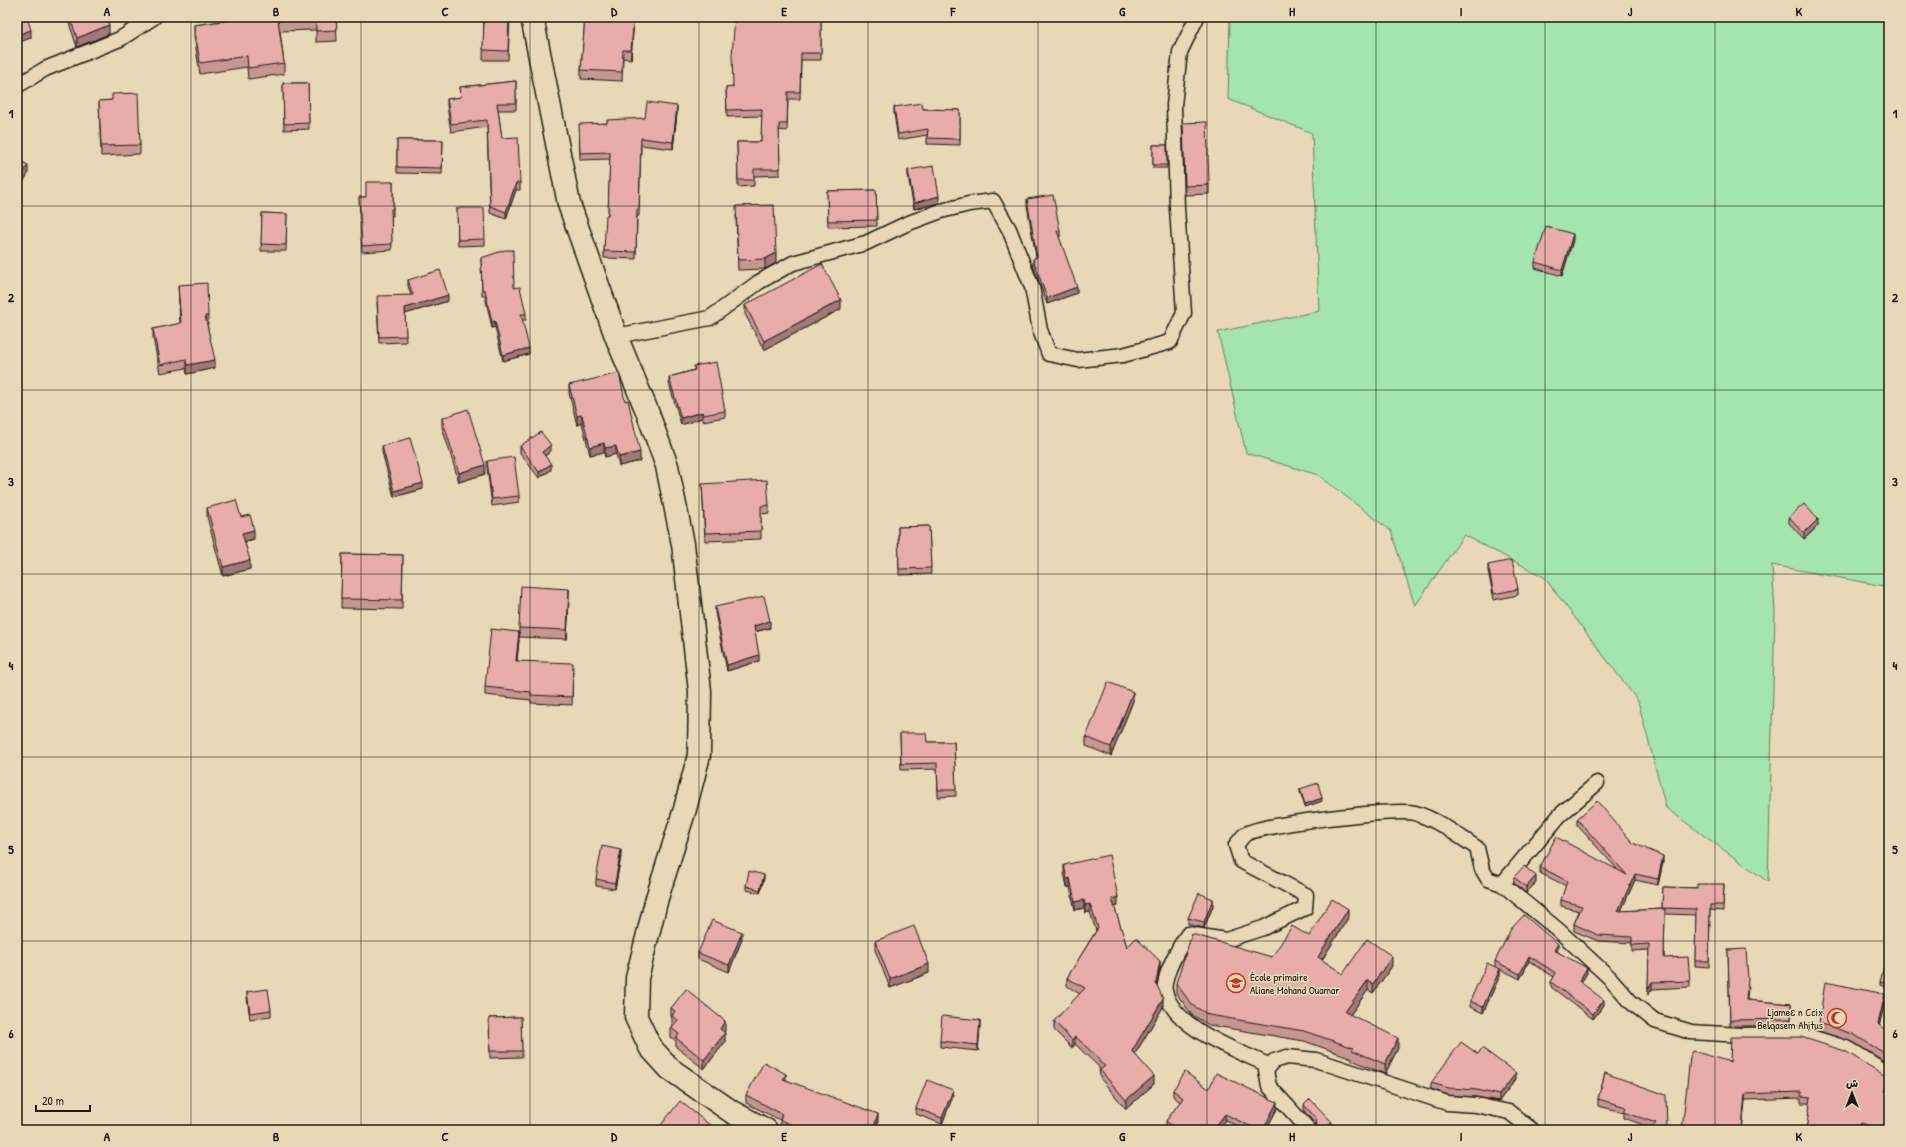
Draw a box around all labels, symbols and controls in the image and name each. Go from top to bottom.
text: A [104,2,111,20]
text: B [273,2,280,20]
text: C [441,2,449,20]
text: D [611,2,618,20]
text: E [781,2,787,20]
text: F [950,2,957,20]
text: G [1119,2,1126,20]
text: H [1289,2,1295,20]
text: I [1459,2,1463,20]
text: J [1628,2,1633,20]
text: K [1796,2,1803,20]
text: 1 [9,104,14,122]
text: 1 [1893,104,1898,122]
text: 2 [8,288,15,306]
text: 2 [1892,288,1899,306]
text: 3 [8,472,14,490]
text: 3 [1892,472,1898,490]
text: 4 [9,656,14,674]
text: 4 [1893,656,1898,674]
text: 5 [8,840,14,858]
text: 5 [1892,840,1898,858]
place label: École primaire Aliane Mohand Ouamar [1250,970,1340,997]
school or university icon: École primaire Aliane Mohand Ouamar [1225,972,1247,994]
place label: Ljameɛ n Ccix Belqasem Aḥiṭus [1757,1005,1823,1032]
mosque icon: Ljameɛ n Ccix Belqasem Aḥiṭus [1826,1007,1848,1029]
text: 6 [8,1024,14,1042]
text: 6 [1892,1024,1898,1042]
north arrow [1832,1073,1872,1113]
text: ش [1846,1076,1858,1090]
scale bar [36,1087,90,1113]
text: 20 m [42,1092,64,1109]
text: A [104,1127,111,1145]
text: B [273,1127,280,1145]
text: C [441,1127,449,1145]
text: D [611,1127,618,1145]
text: E [781,1127,787,1145]
text: F [950,1127,957,1145]
text: G [1119,1127,1126,1145]
text: H [1289,1127,1295,1145]
text: I [1459,1127,1463,1145]
text: J [1628,1127,1633,1145]
text: K [1796,1127,1803,1145]

